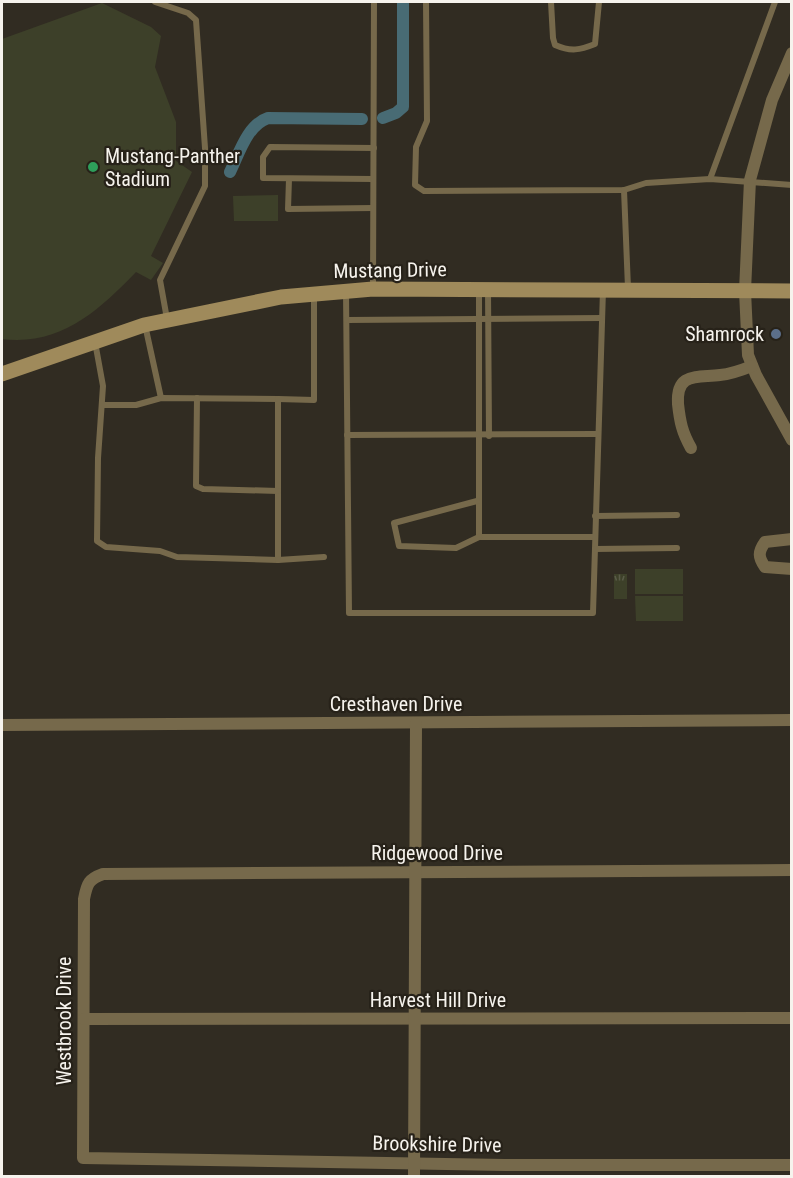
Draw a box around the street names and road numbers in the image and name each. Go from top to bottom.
street label: Mustang Drive [333,257,447,283]
street label: Cresthaven Drive [330,692,462,716]
street label: Ridgewood Drive [371,841,503,865]
street label: Westbrook Drive [52,957,76,1085]
street label: Harvest Hill Drive [370,988,506,1012]
street label: Brookshire Drive [372,1131,502,1157]

